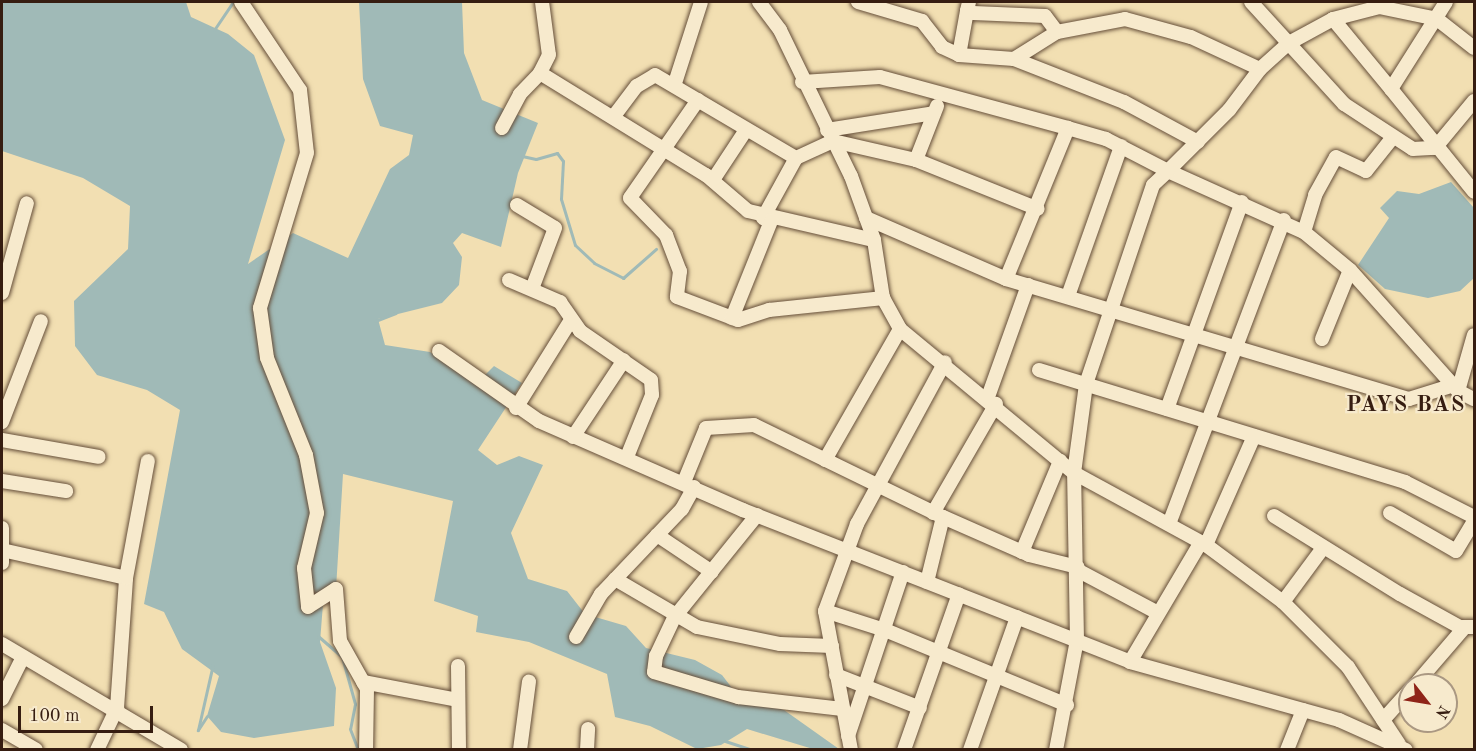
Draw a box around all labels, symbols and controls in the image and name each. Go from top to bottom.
district label: PAYS BAS [1346,393,1466,419]
north arrow [1398,673,1458,733]
scale bar [21,694,156,732]
text: N [1432,702,1452,721]
text: 100 m [29,707,80,725]

